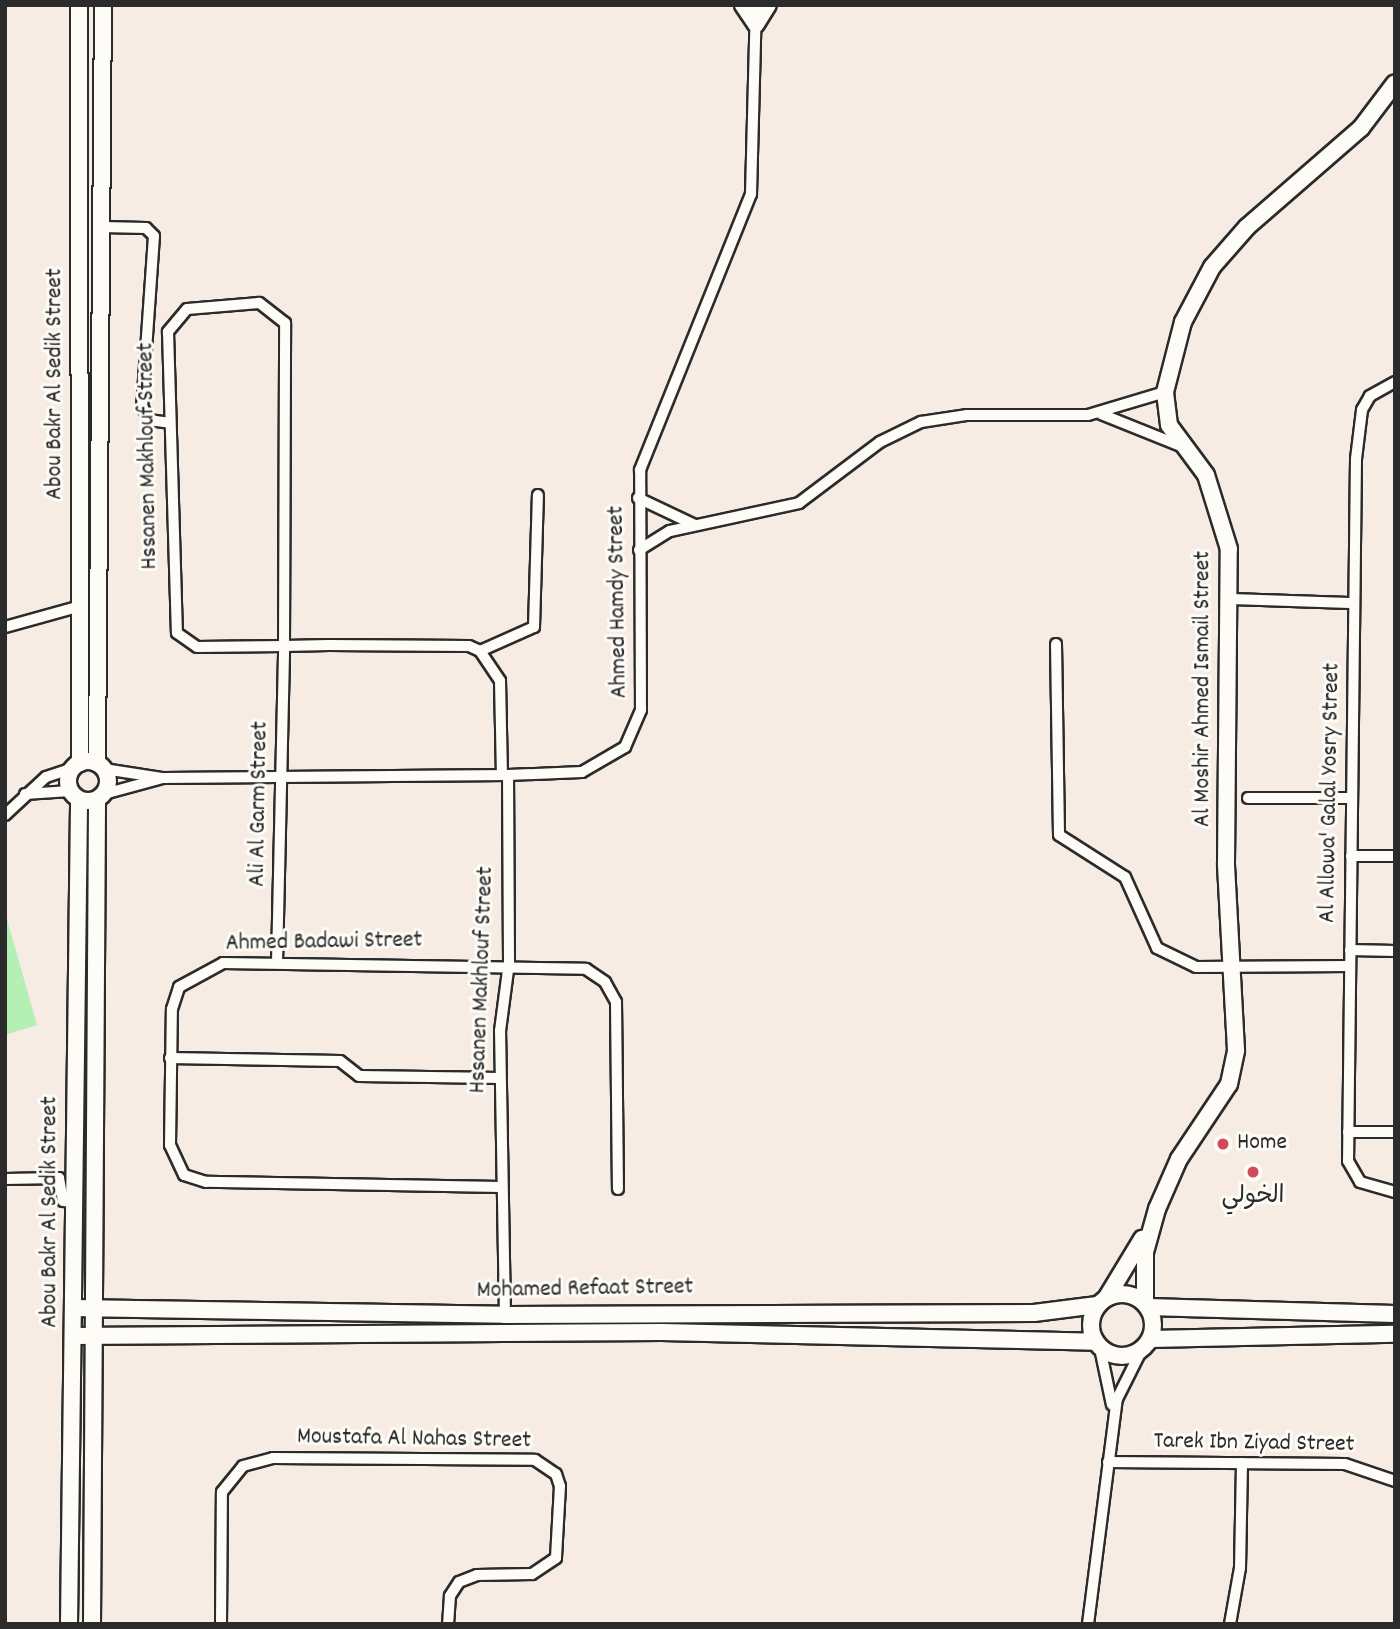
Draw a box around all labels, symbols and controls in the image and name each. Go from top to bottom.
street label: Abou Bakr Al Sedik Street [42,268,70,500]
street label: Hssanen Makhlouf Street [133,342,165,570]
street label: Ahmed Hamdy Street [603,505,635,699]
street label: Al Moshir Ahmed Ismail Street [1190,551,1218,827]
street label: Al Allowa' Galal Yosry Street [1314,663,1348,923]
street label: Ali Al Garm Street [244,721,276,887]
street label: Hssanen Makhlouf Street [465,866,501,1094]
street label: Ahmed Badawi Street [225,927,423,959]
street label: Abou Bakr Al Sedik Street [37,1096,65,1328]
place label: Home [1237,1130,1287,1158]
marker: Home [1215,1136,1231,1152]
marker: الخولي [1245,1164,1261,1180]
place label: الخولي [1222,1184,1284,1212]
street label: Mohamed Refaat Street [476,1274,694,1306]
street label: Moustafa Al Nahas Street [297,1424,531,1456]
street label: Tarek Ibn Ziyad Street [1153,1428,1355,1460]

